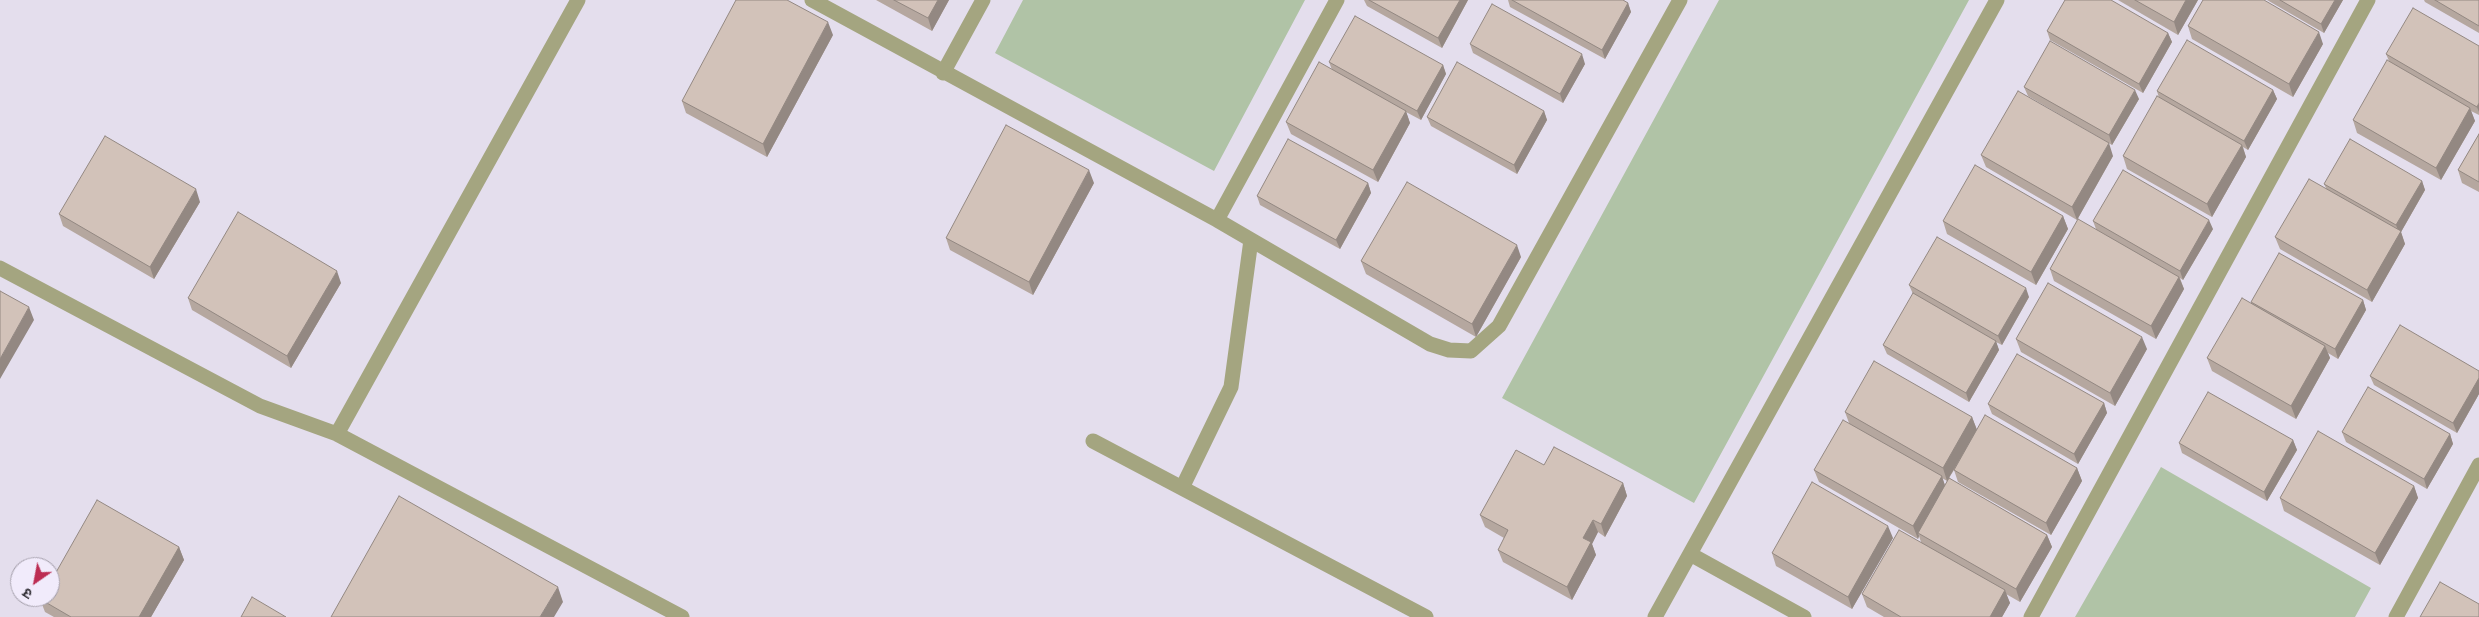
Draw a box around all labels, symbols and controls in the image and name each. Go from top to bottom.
north arrow [10,557,60,607]
text: उ [20,585,35,603]

